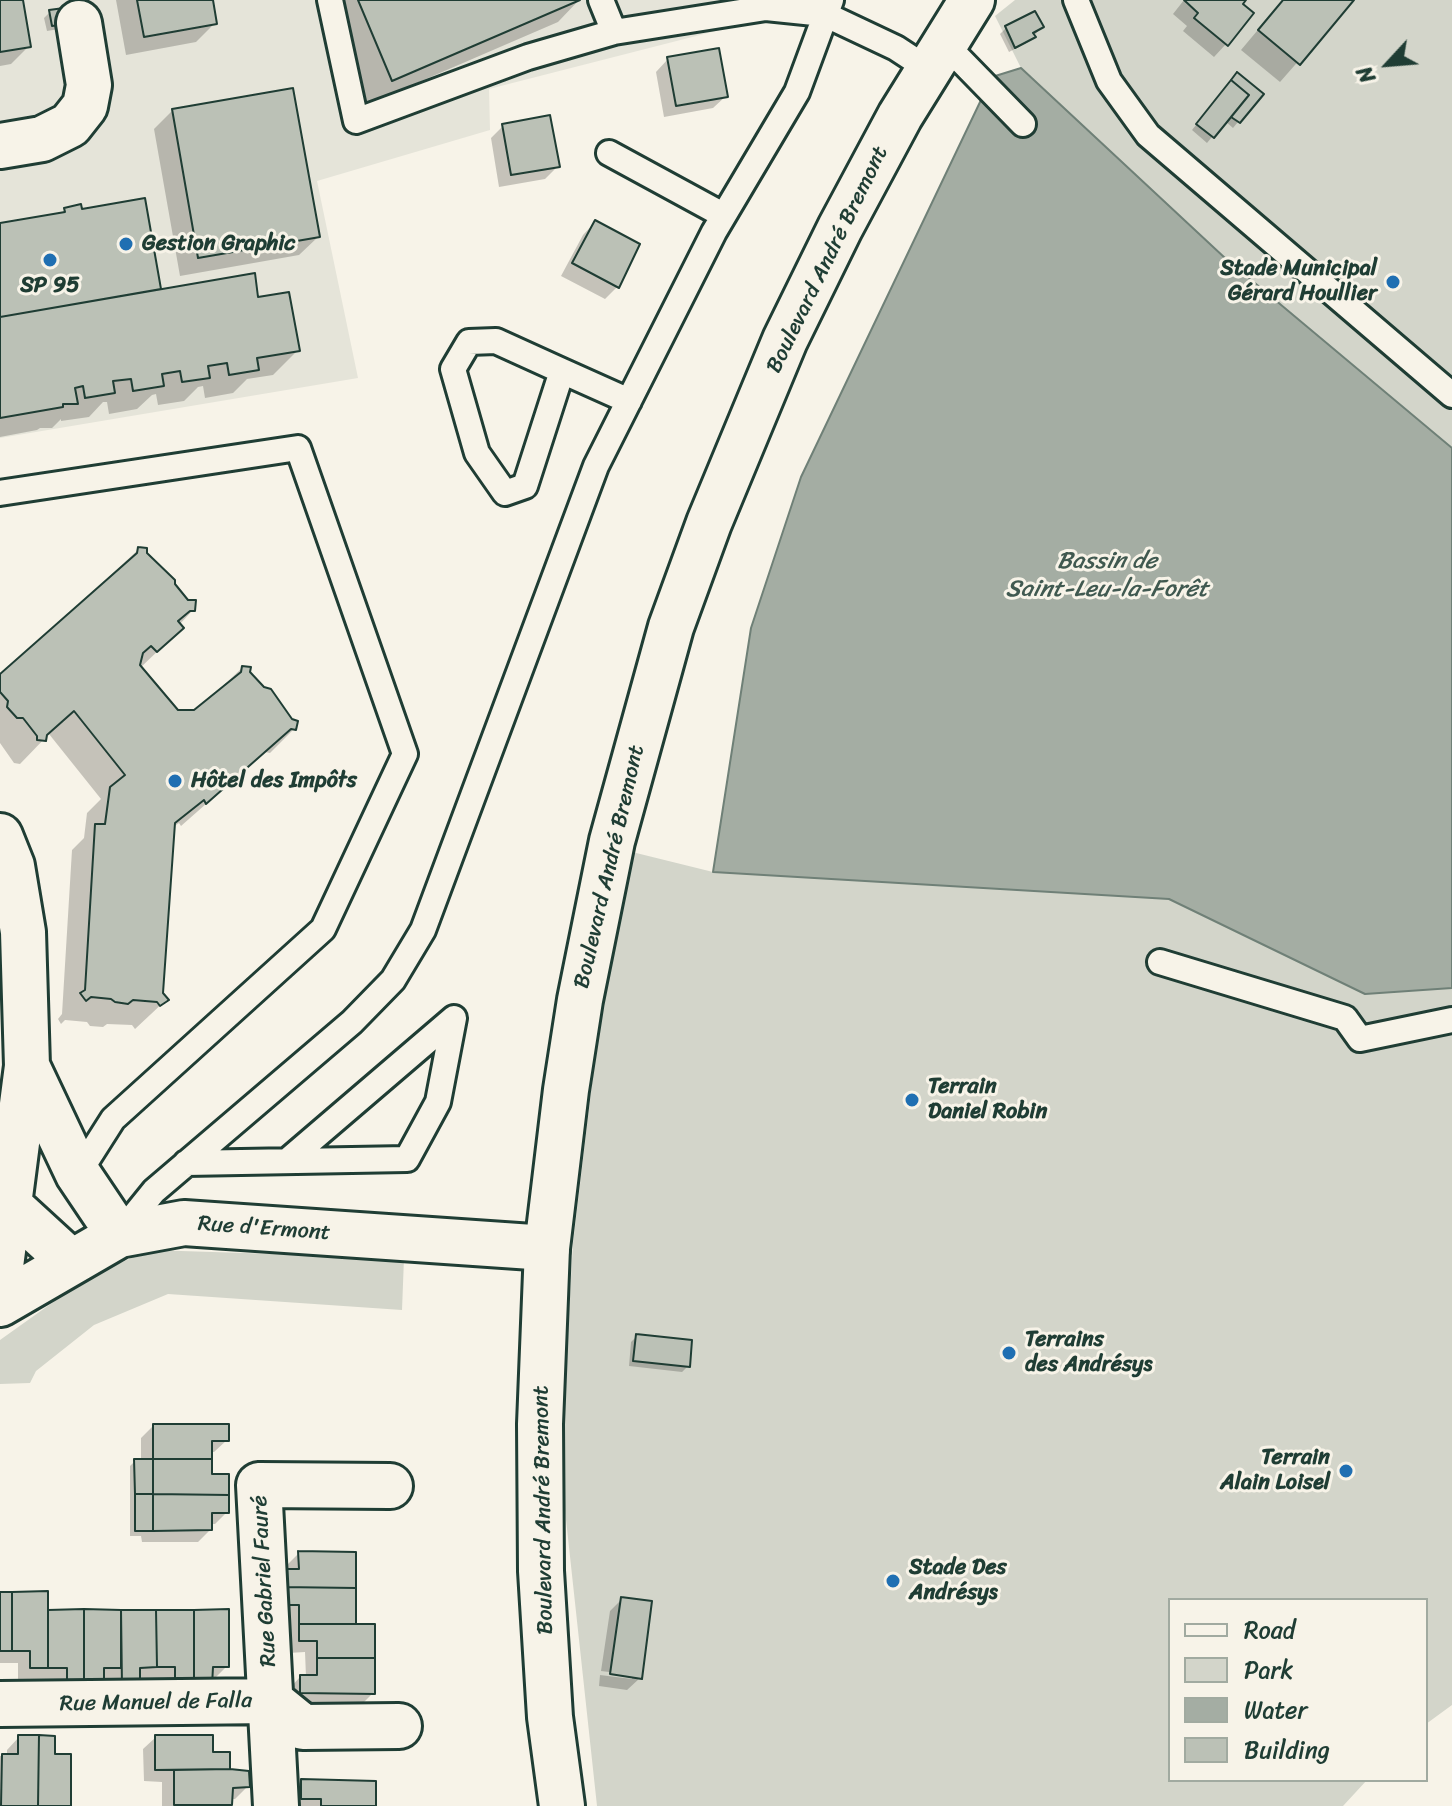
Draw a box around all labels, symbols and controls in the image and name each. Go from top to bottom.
north arrow [1348,24,1428,104]
text: N [1345,59,1387,90]
street label: Boulevard André Bremont [762,142,894,378]
place label: Gestion Graphic [142,231,295,257]
marker: Gestion Graphic [117,235,135,253]
marker: SP 95 [41,251,59,269]
place label: Stade Municipal Gérard Houllier [1220,256,1377,308]
place label: SP 95 [20,273,80,299]
marker: Stade Municipal Gérard Houllier [1384,273,1402,291]
water label: Bassin de Saint-Leu-la-Forêt [1006,548,1208,604]
street label: Boulevard André Bremont [569,743,651,991]
place label: Hôtel des Impôts [191,768,357,794]
marker: Hôtel des Impôts [166,772,184,790]
place label: Terrain Daniel Robin [928,1074,1047,1126]
marker: Terrain Daniel Robin [903,1091,921,1109]
street label: Rue d'Ermont [197,1211,331,1247]
place label: Terrains des Andrésys [1025,1327,1153,1378]
marker: Terrains des Andrésys [1000,1344,1018,1362]
street label: Boulevard André Bremont [529,1385,559,1635]
place label: Terrain Alain Loisel [1220,1445,1330,1496]
marker: Terrain Alain Loisel [1337,1462,1355,1480]
street label: Rue Gabriel Fauré [247,1495,283,1667]
place label: Stade Des Andrésys [909,1555,1007,1606]
marker: Stade Des Andrésys [884,1572,902,1590]
legend [1168,1598,1428,1782]
text: Road [1244,1609,1295,1651]
text: Park [1244,1649,1293,1691]
street label: Rue Manuel de Falla [59,1688,253,1718]
text: Water [1244,1689,1307,1731]
text: Building [1244,1729,1330,1771]

